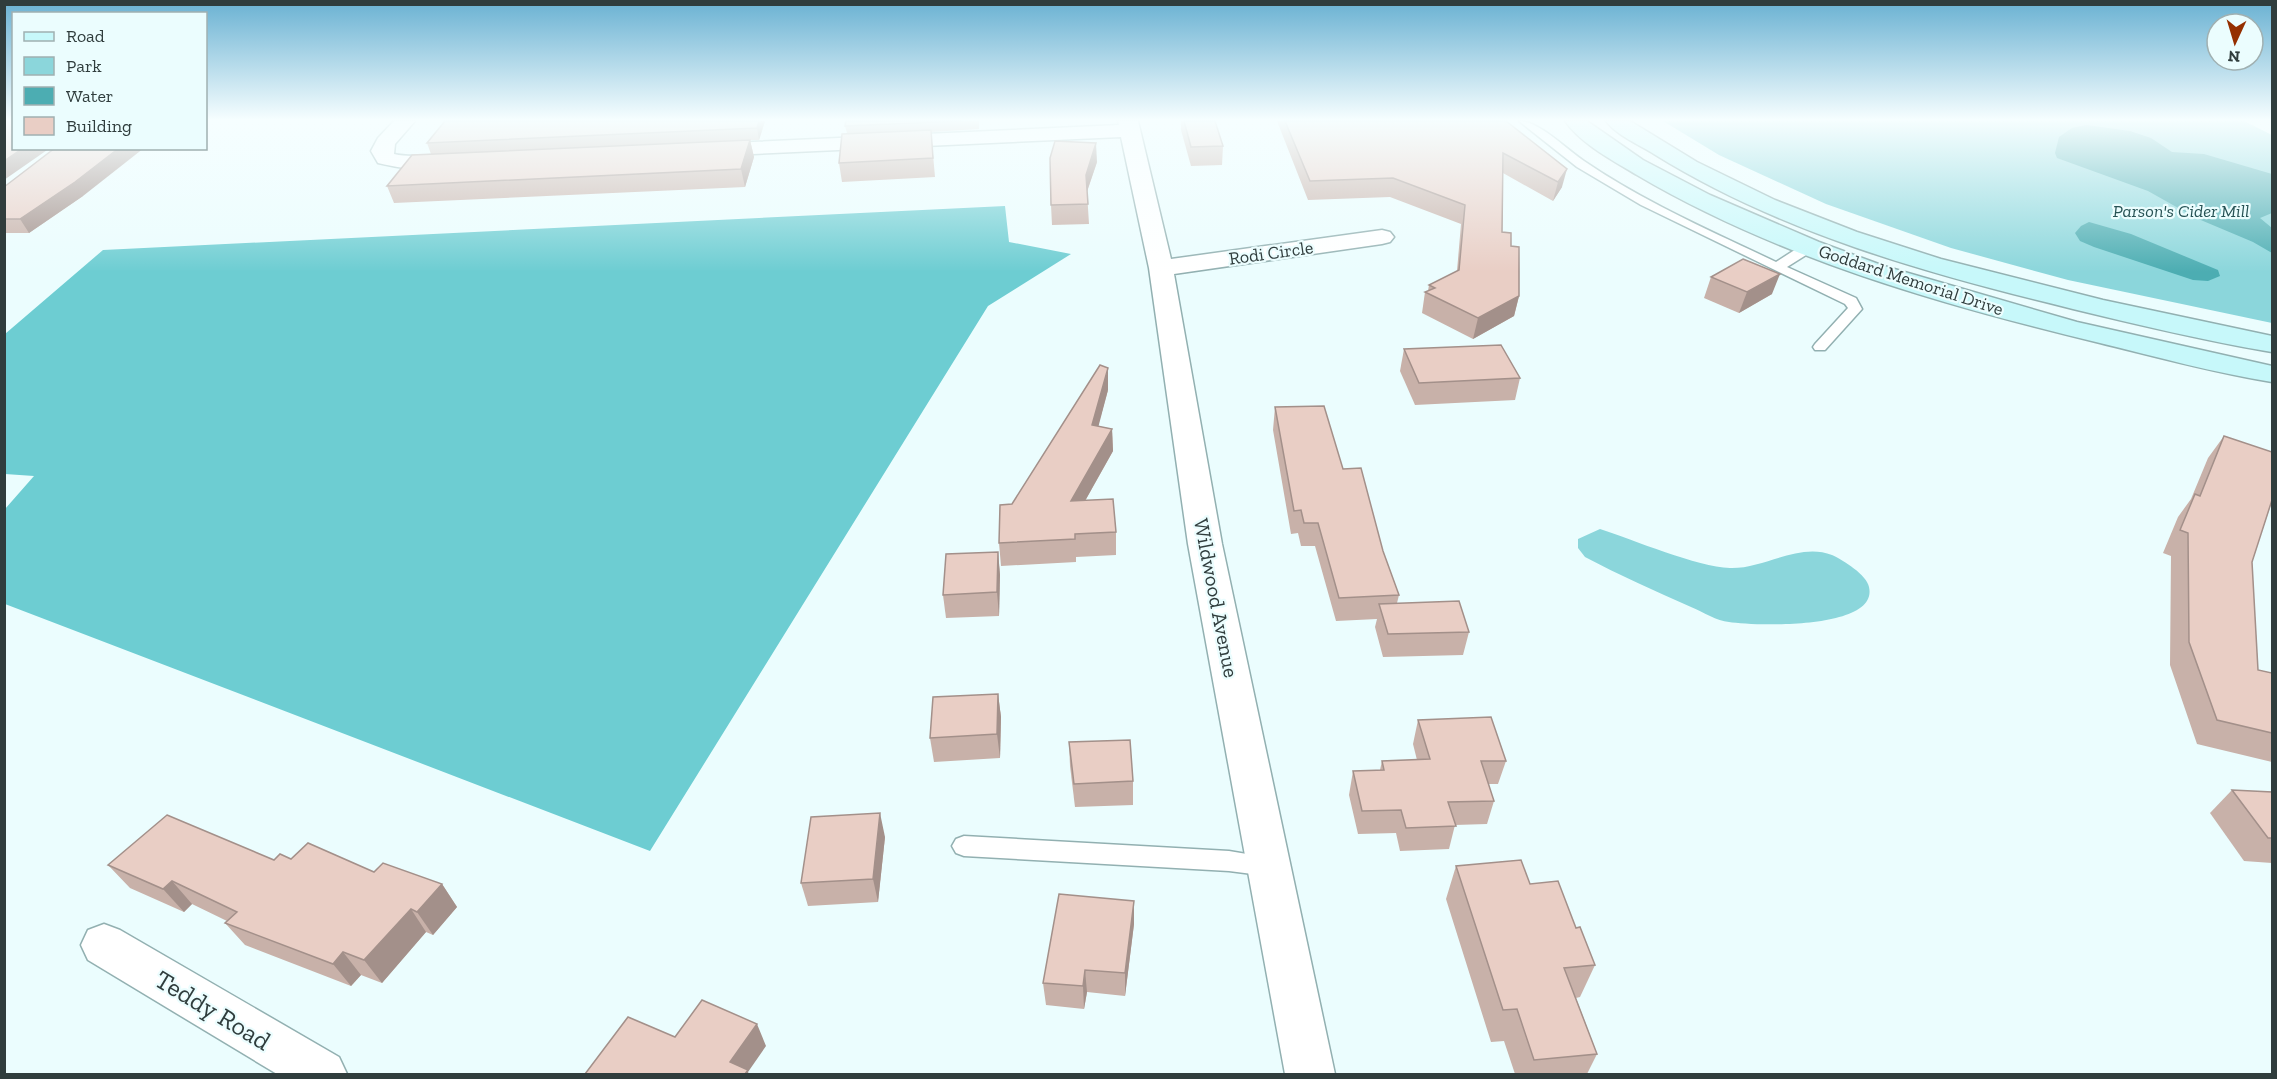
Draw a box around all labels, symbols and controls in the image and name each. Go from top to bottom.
legend [12,12,207,150]
north arrow [2205,12,2265,72]
text: Road [66,25,105,47]
text: N [2227,47,2241,66]
text: Park [66,55,102,77]
text: Water [66,85,113,107]
text: Building [66,115,132,137]
park label: Parson's Cider Mill [2113,200,2249,222]
street label: Rodi Circle [1227,236,1315,270]
street label: Goddard Memorial Drive [1816,240,2006,320]
street label: Wildwood Avenue [1189,516,1244,680]
street label: Teddy Road [149,963,277,1057]

